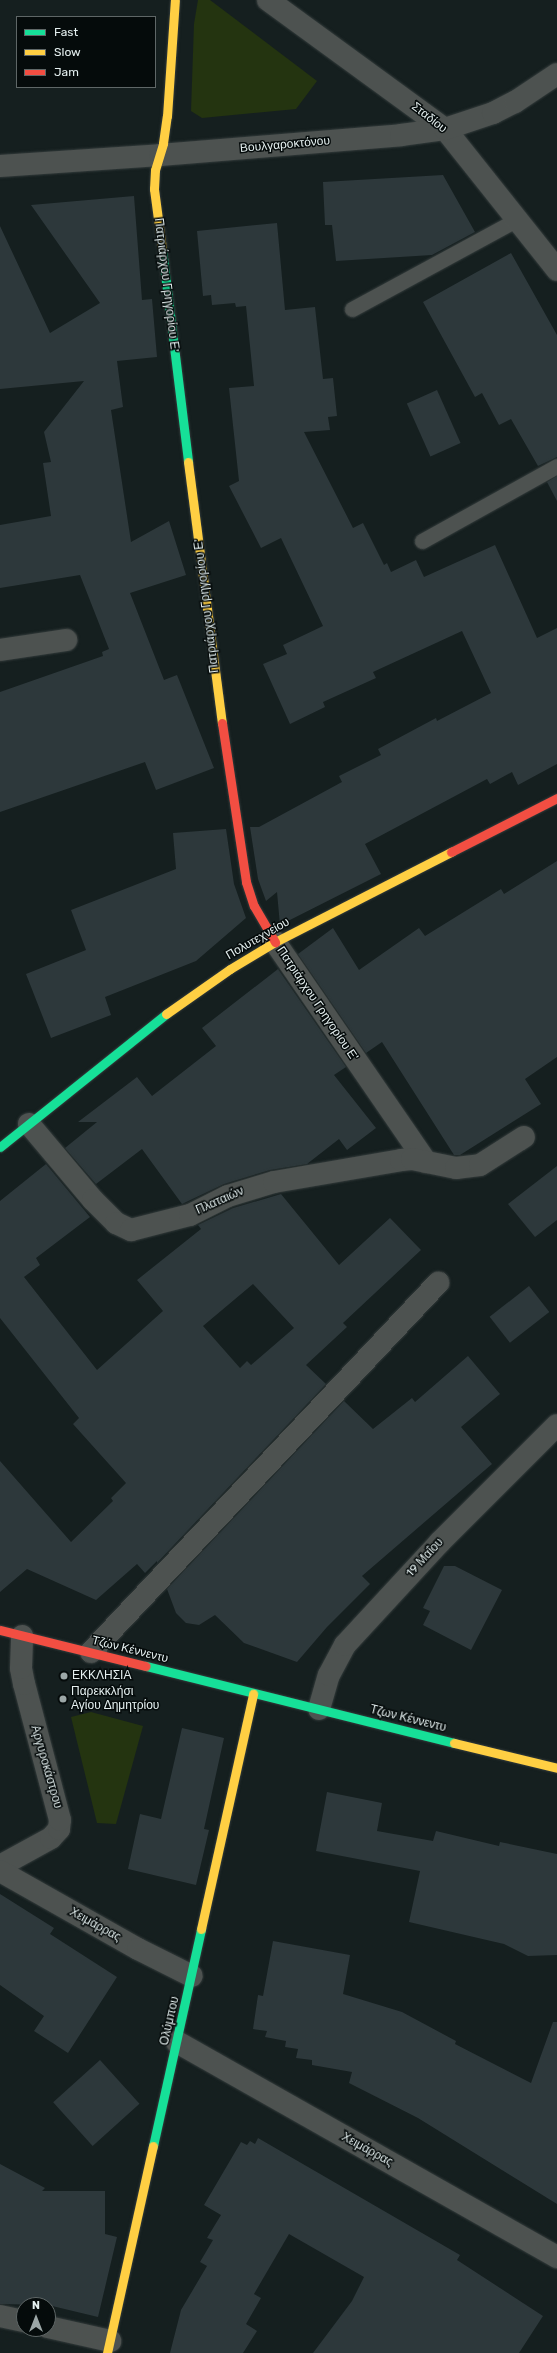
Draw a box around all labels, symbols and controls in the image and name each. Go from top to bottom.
legend [16,16,156,88]
text: Fast [54,25,78,39]
text: Slow [54,45,81,59]
text: Jam [54,65,79,79]
street label: Σταδίου [408,100,450,136]
street label: Βουλγαροκτόνου [239,134,331,156]
street label: Πατριάρχου Γρηγορίου Ε' [151,217,181,353]
street label: Πατριάρχου Γρηγορίου Ε' [192,538,222,674]
street label: Πολυτεχνείου [224,915,292,963]
street label: Πατριάρχου Γρηγορίου Ε' [273,944,361,1064]
street label: Πλαταιών [194,1184,246,1218]
street label: 19 Μαΐου [403,1536,447,1580]
street label: Τζών Κέννεντυ [90,1634,170,1666]
place label: ΕΚΚΛΗΣΙΑ [72,1669,131,1683]
marker: ΕΚΚΛΗΣΙΑ [59,1671,69,1681]
place label: Παρεκκλήσι Αγίου Δημητρίου [71,1685,159,1713]
marker: Παρεκκλήσι Αγίου Δημητρίου [58,1694,68,1704]
street label: Τζων Κέννεντυ [368,1703,448,1735]
street label: Αργυροκάστρου [27,1724,65,1810]
street label: Χειμάρρας [67,1905,123,1945]
street label: Ολύμπου [157,1995,183,2047]
street label: Χειμάρρας [339,2130,395,2170]
north arrow [16,2297,56,2337]
text: N [32,2299,40,2312]

